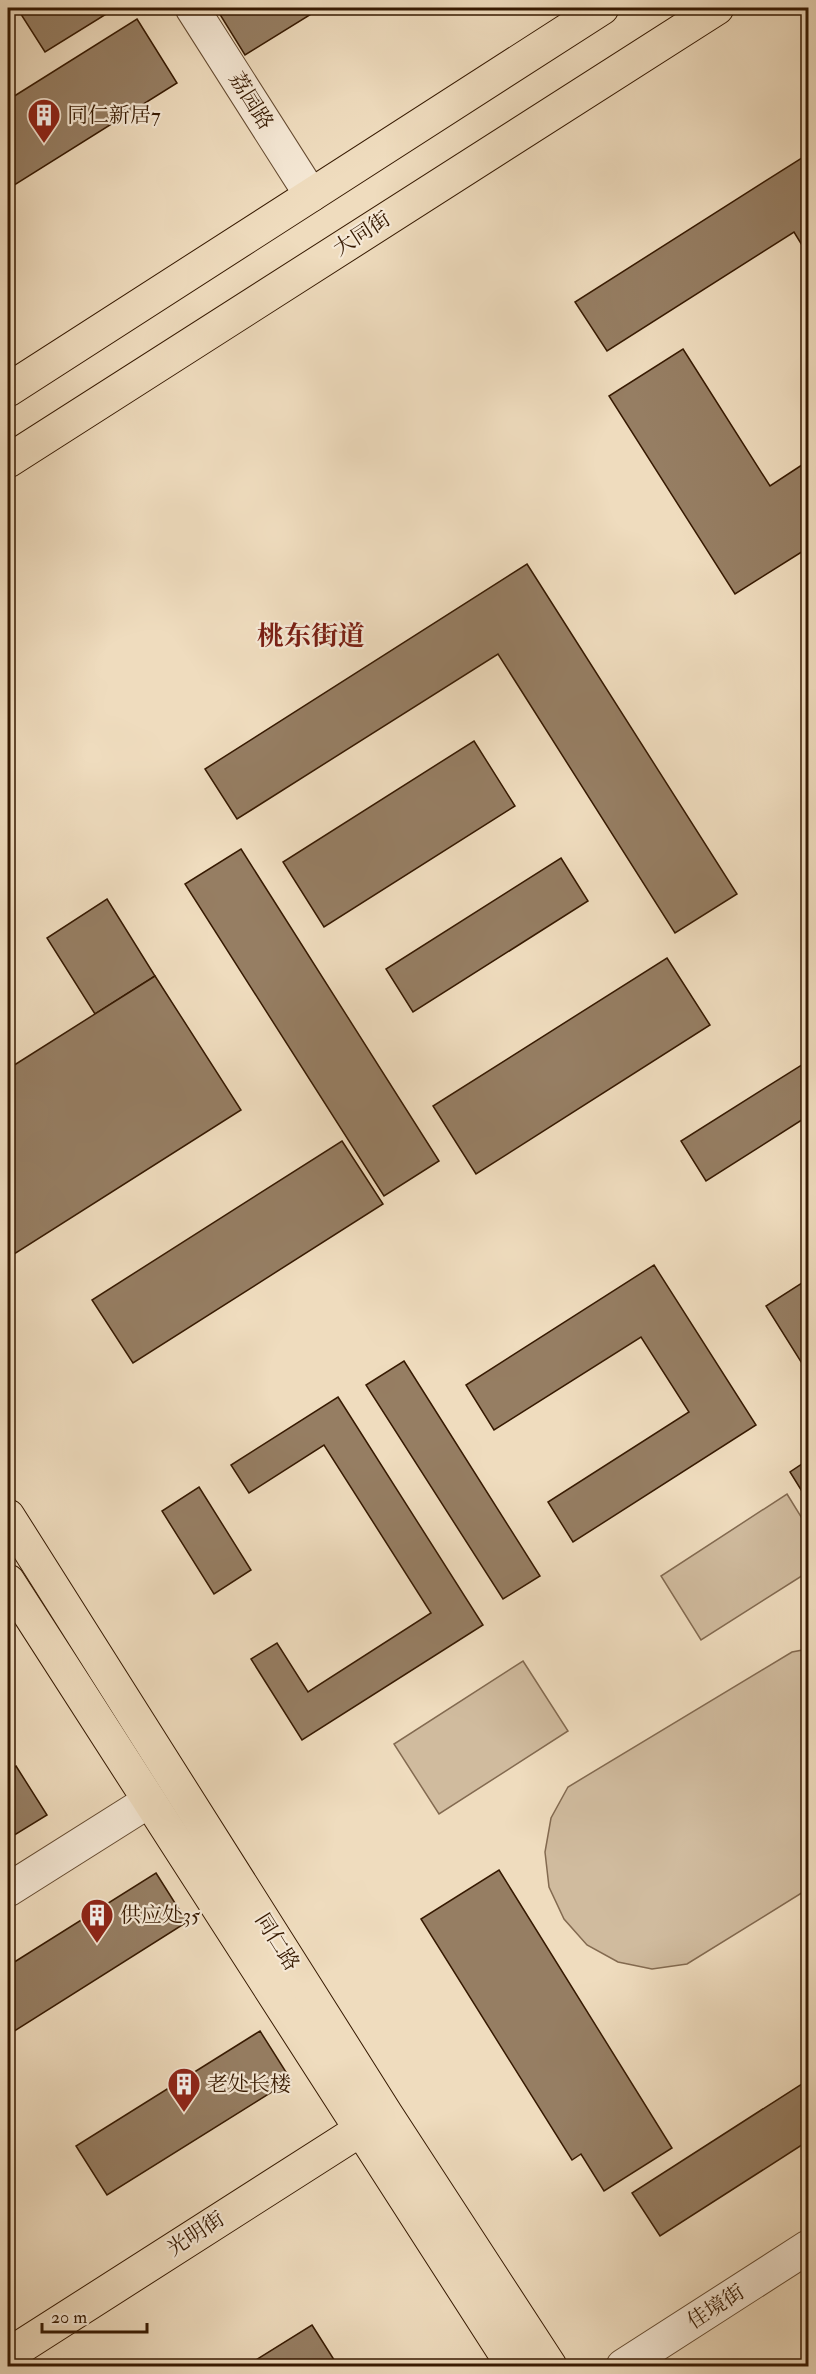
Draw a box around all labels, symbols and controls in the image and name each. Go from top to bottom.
street label: 荔园路 [223,67,279,135]
building icon: 同仁新居7 [26,97,62,144]
place label: 同仁新居7 [67,102,161,129]
street label: 大同街 [328,206,396,262]
district label: 桃东街道 [257,620,365,653]
building icon: 供应处35 [79,1897,115,1944]
place label: 供应处35 [120,1902,201,1929]
street label: 同仁路 [249,1908,305,1976]
building icon: 老处长楼 [166,2066,202,2113]
place label: 老处长楼 [207,2071,291,2098]
street label: 光明街 [162,2206,230,2262]
street label: 佳境街 [682,2279,750,2335]
scale bar [42,2296,147,2334]
text: 20 m [51,2306,87,2329]

